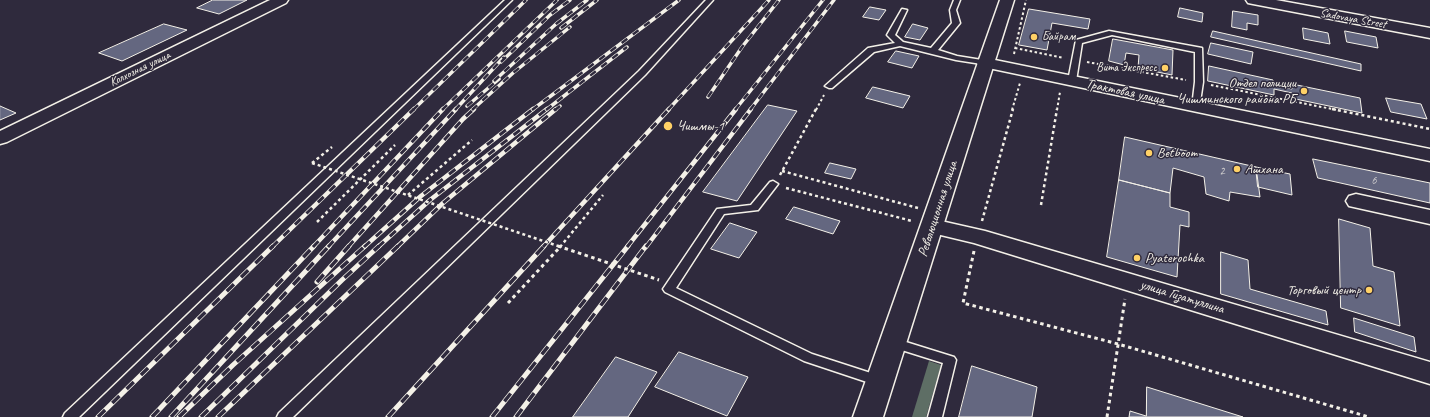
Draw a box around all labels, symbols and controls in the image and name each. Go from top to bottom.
street label: Sadovaya Street [1319,6,1387,32]
place label: Байрам [1042,30,1075,44]
marker: Байрам [1029,32,1039,42]
street label: Колхозная улица [107,48,173,90]
place label: Вита Экспресс [1097,61,1157,75]
marker: Вита Экспресс [1160,63,1170,73]
street label: Трактовая улица [1084,75,1166,109]
place label: Отдел полиции Чишминского района РБ [1177,75,1296,108]
marker: Отдел полиции Чишминского района РБ [1299,86,1309,96]
place label: Чишмы-1 [677,118,724,134]
marker: Чишмы-1 [662,120,674,132]
place label: Betboom [1157,145,1197,161]
marker: Betboom [1144,148,1154,158]
street label: Революционная улица [915,159,961,259]
place label: Ашхана [1245,161,1283,177]
marker: Ашхана [1232,164,1242,174]
house number: 2 [1219,165,1225,179]
house number: 6 [1371,174,1377,188]
place label: Pyaterochka [1145,250,1204,266]
marker: Pyaterochka [1132,253,1142,263]
street label: улица Гизатуллина [1138,276,1226,318]
place label: Торговый центр [1287,282,1361,298]
marker: Торговый центр [1364,285,1374,295]

